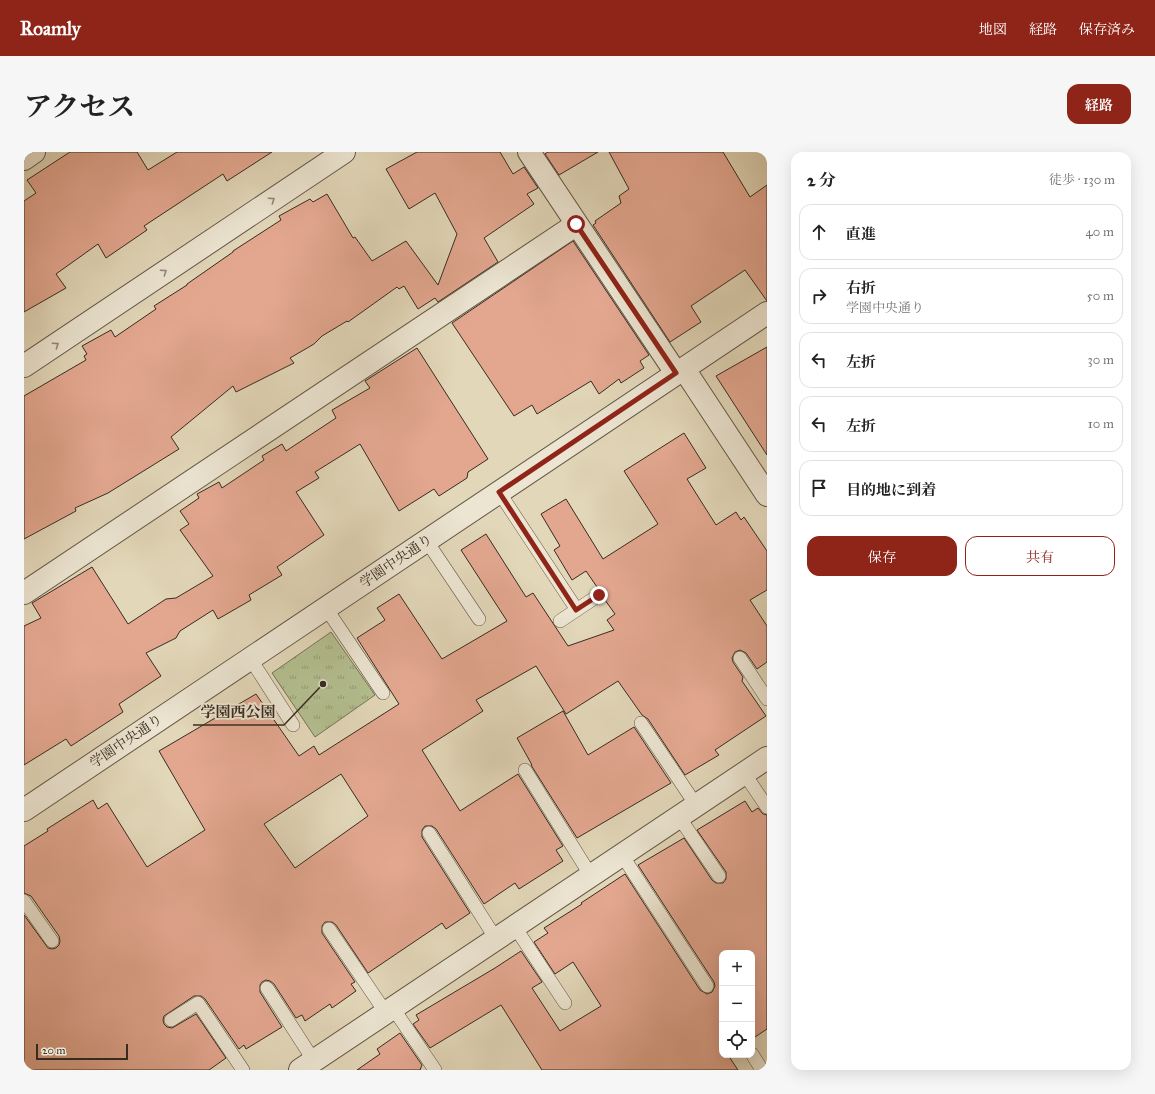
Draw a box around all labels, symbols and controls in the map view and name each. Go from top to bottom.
text: Roamly [20,17,81,40]
text: 地図 [979,21,1007,38]
text: 経路 [1029,21,1057,38]
text: 保存済み [1079,21,1135,38]
button: 経路 [1067,84,1131,124]
text: アクセス [24,89,135,124]
text: 2 分 [807,170,836,191]
text: 徒歩 · 130 m [1049,172,1115,188]
one-way arrow [268,198,275,205]
route start [567,215,585,233]
icon: ahead [808,221,830,243]
text: 40 m [1085,224,1114,240]
text: 直進 [846,225,876,243]
one-way arrow [160,270,167,277]
text: 右折 [846,279,876,297]
icon: right [808,285,830,307]
text: 50 m [1087,288,1114,304]
text: 学園中央通り [846,300,924,316]
one-way arrow [52,342,59,349]
icon: left [808,349,830,371]
text: 30 m [1088,352,1114,368]
text: 左折 [846,353,876,371]
icon: left [808,413,830,435]
text: 10 m [1088,416,1114,432]
text: 左折 [846,417,876,435]
icon: arrive [808,477,830,499]
text: 目的地に到着 [846,481,936,499]
street label: 学園中央通り [356,530,436,592]
button: 保存 [807,536,957,576]
button: 共有 [965,536,1115,576]
route end [590,586,608,604]
callout: 学園西公園 [193,698,284,725]
text: 学園西公園 [200,703,276,721]
street label: 学園中央通り [86,710,166,772]
map controls [719,950,755,1058]
button: + [719,950,755,986]
button: − [719,986,755,1022]
button: locate [719,1022,755,1058]
scale bar [36,1042,128,1061]
text: 20 m [42,1044,65,1057]

